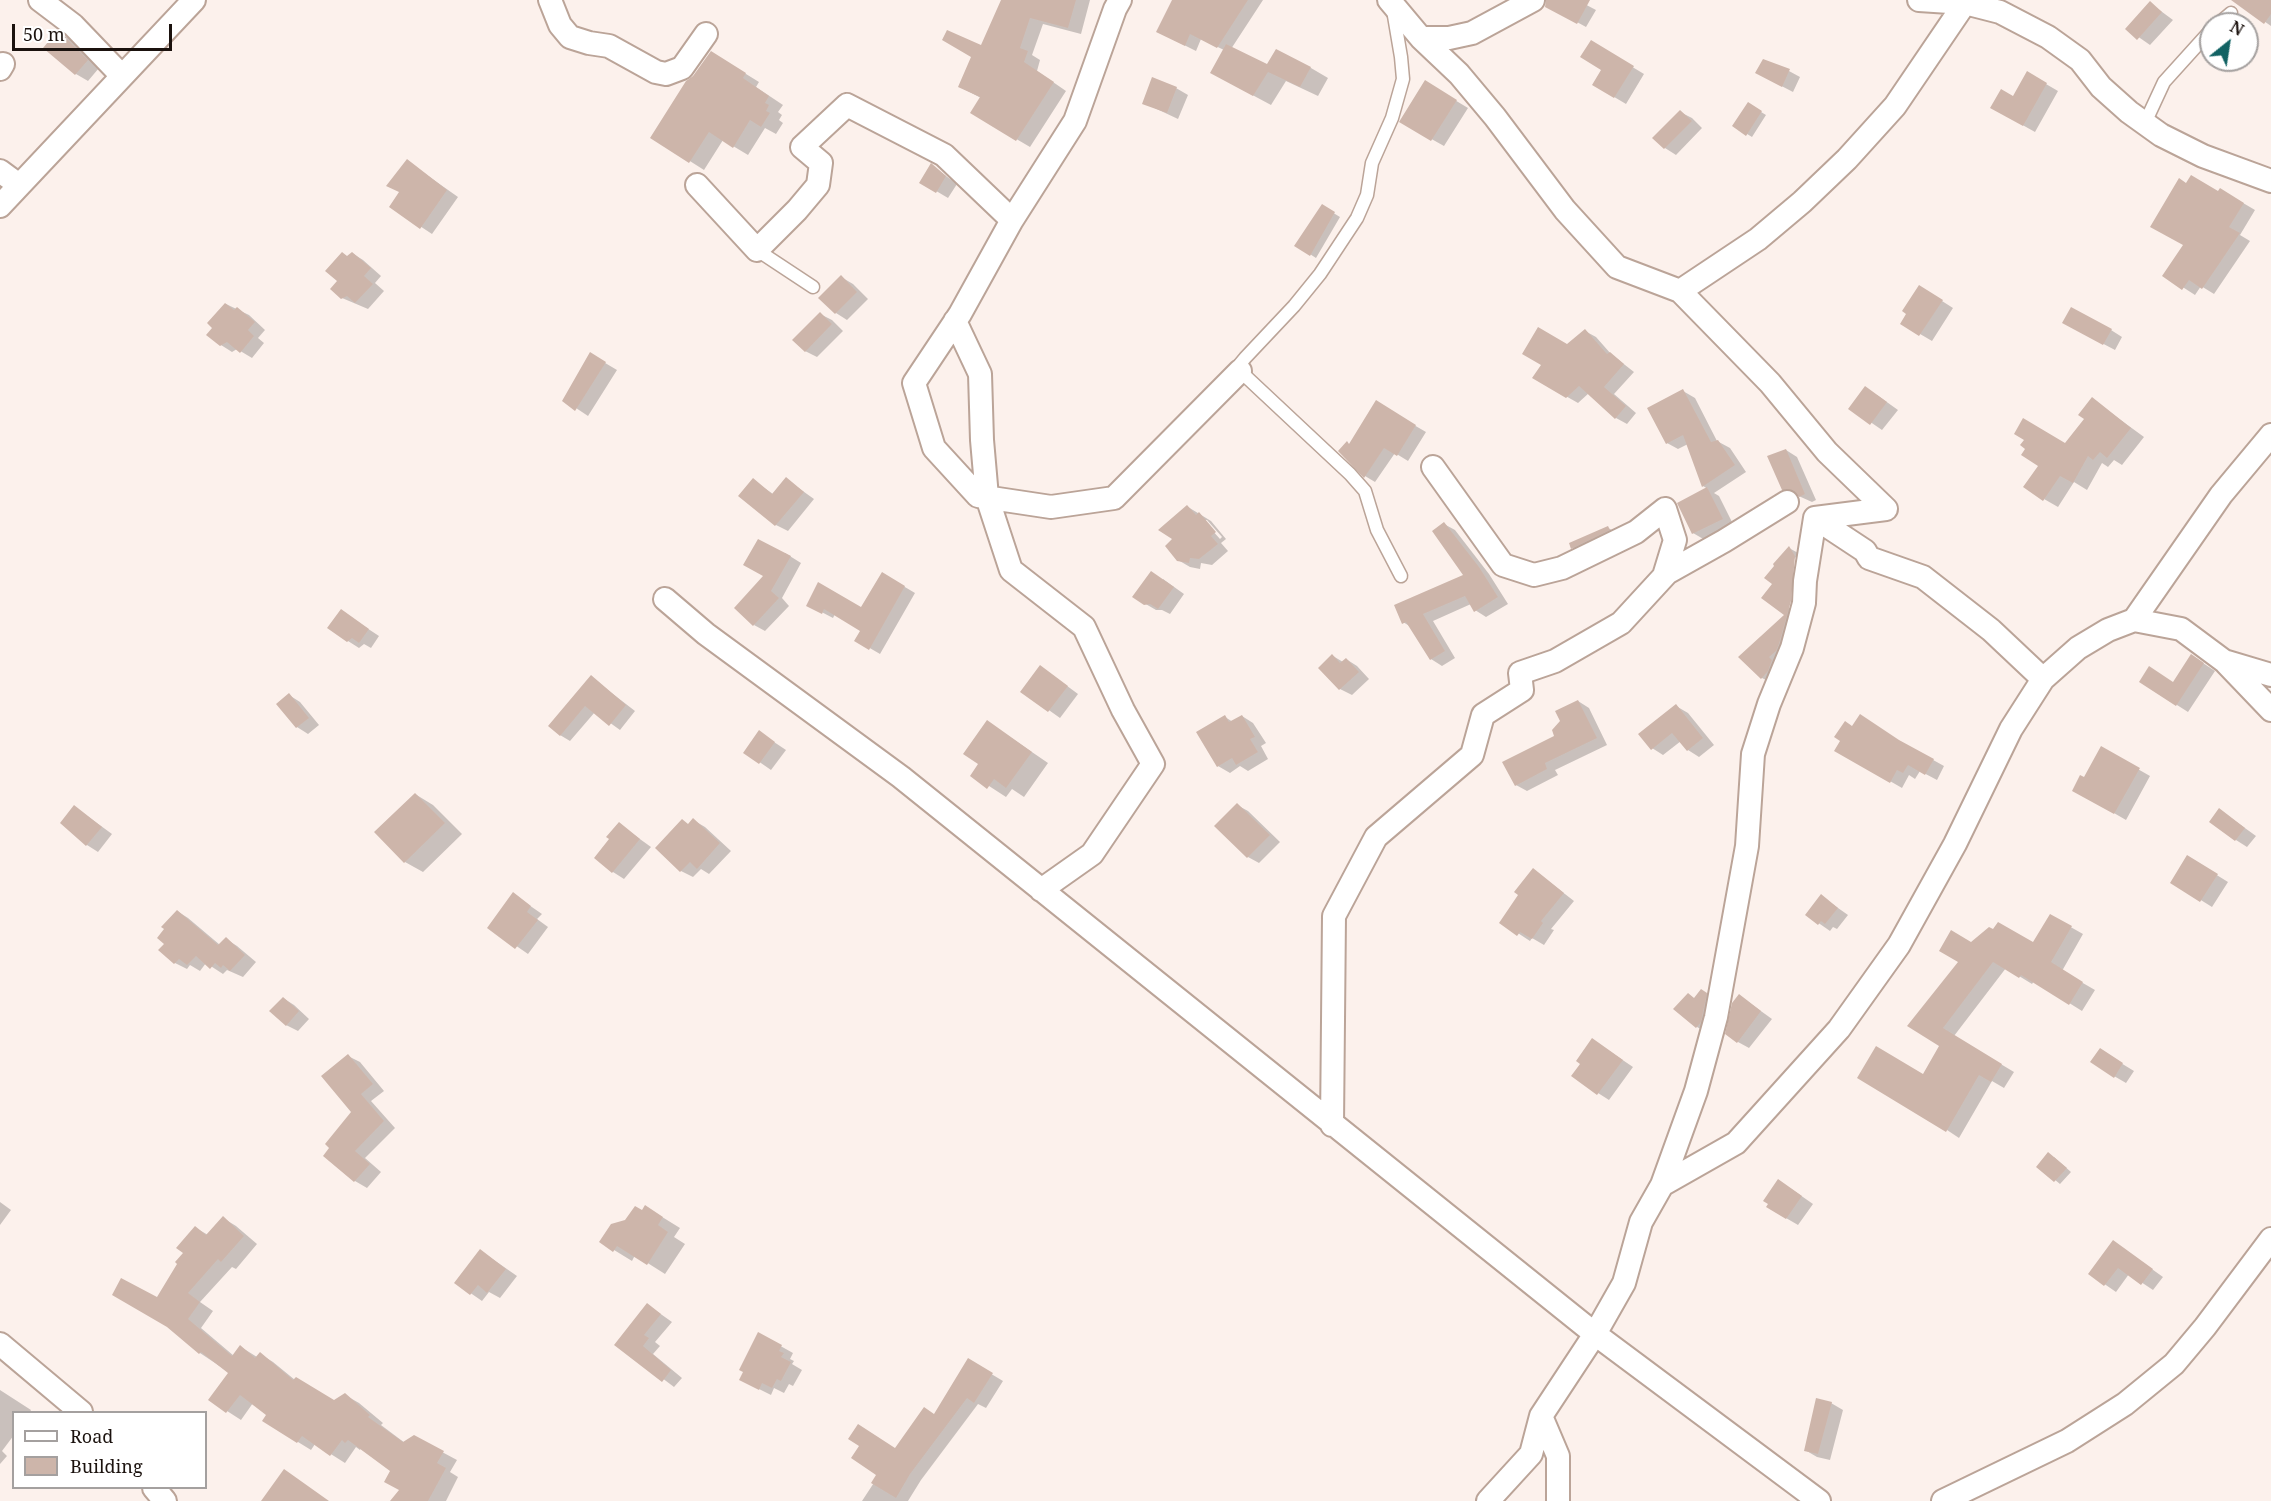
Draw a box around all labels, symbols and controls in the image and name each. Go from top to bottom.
scale bar [15,12,176,50]
north arrow [2199,12,2259,72]
text: N [2226,15,2248,41]
text: 50 m [23,22,65,46]
legend [12,1411,207,1489]
text: Road [70,1424,113,1448]
text: Building [70,1454,143,1478]

